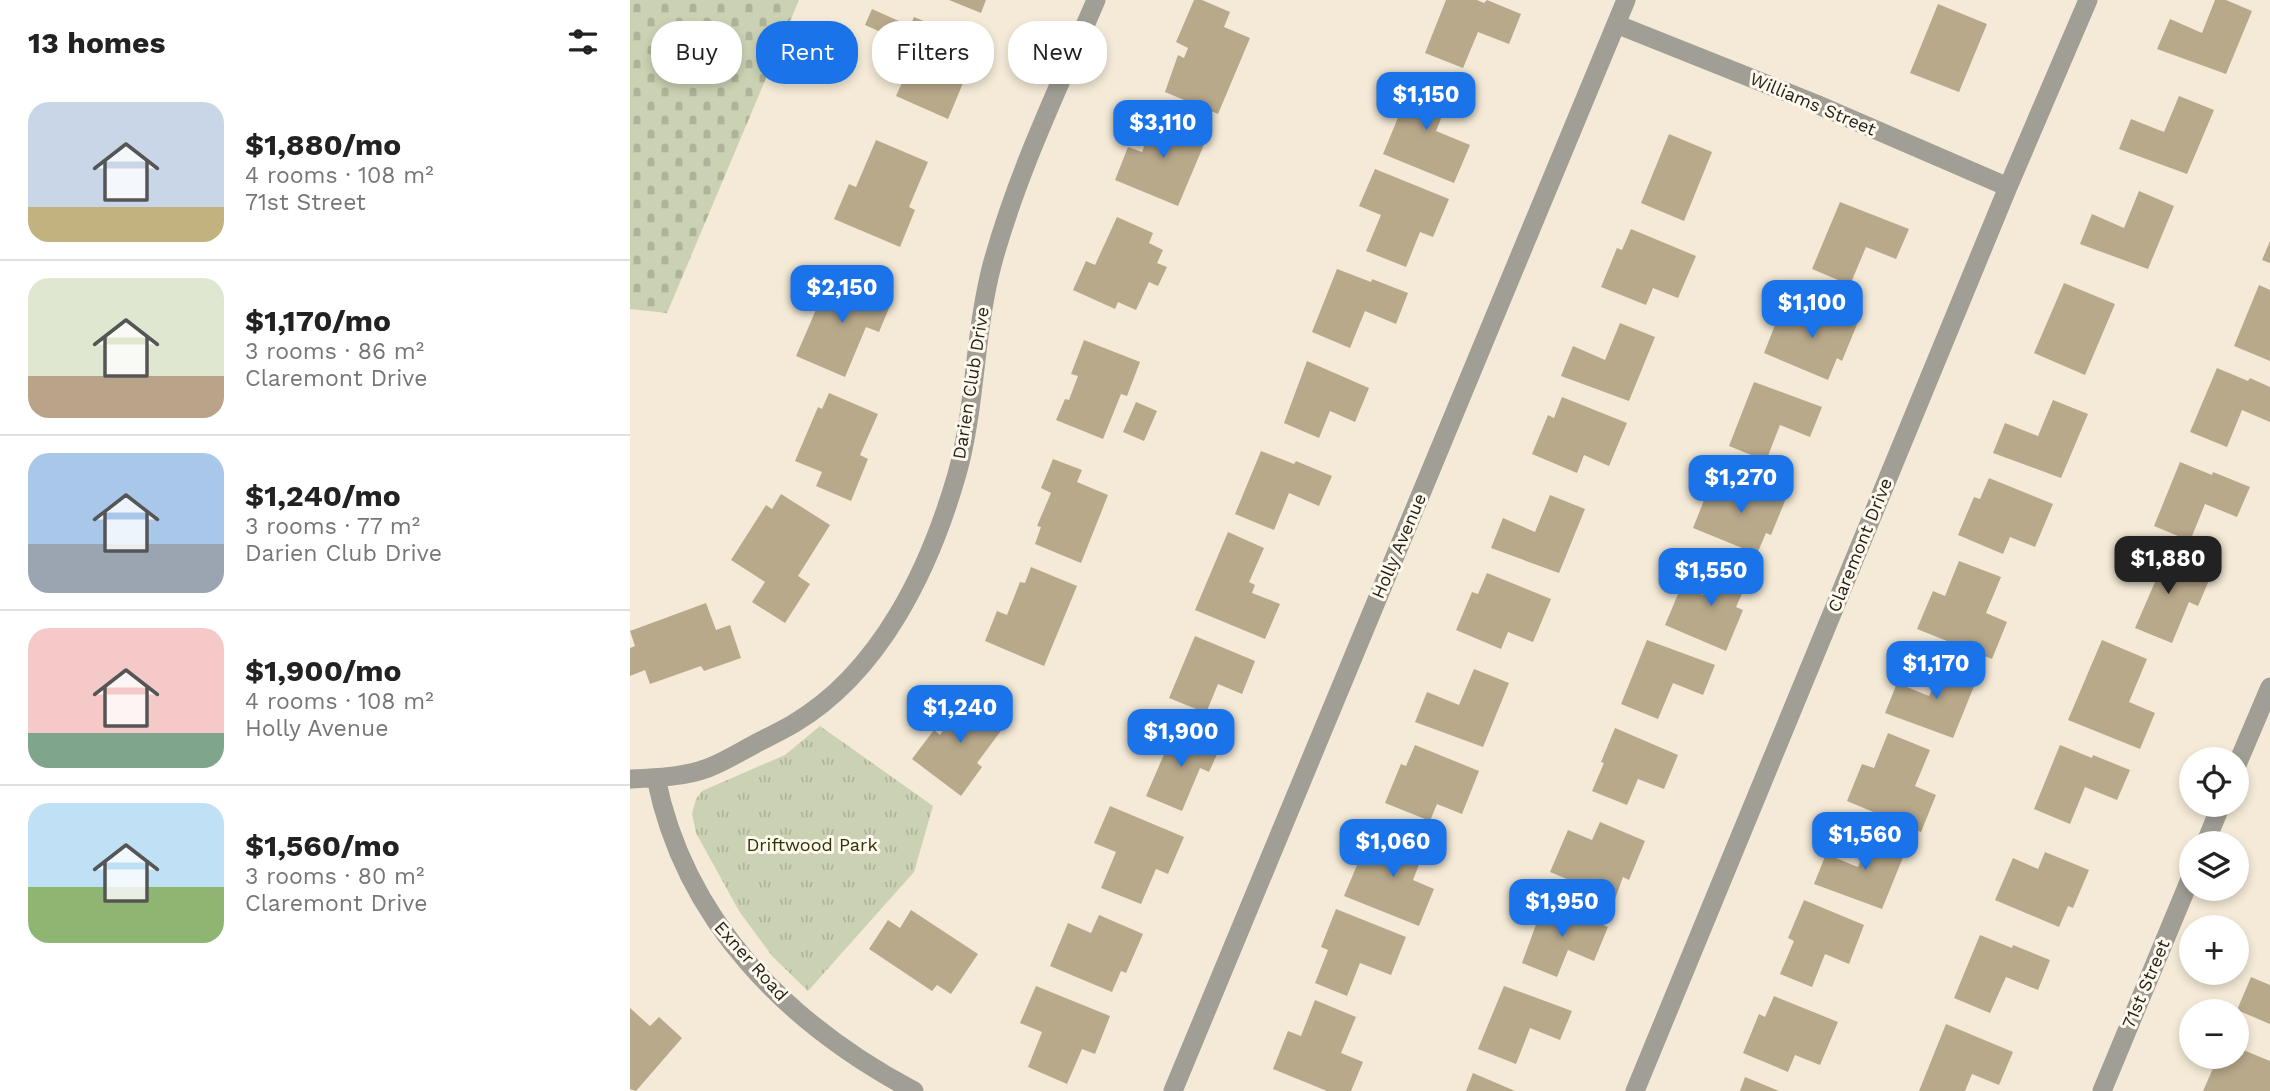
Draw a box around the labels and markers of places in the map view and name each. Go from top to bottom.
pin: $1,150 [1369,72,1483,132]
pin: $3,110 [1106,100,1220,160]
pin: $2,150 [785,266,899,325]
pin: $1,100 [1755,280,1869,340]
pin: $1,270 [1684,456,1798,515]
pin: $1,880 [2111,536,2225,596]
pin: $1,550 [1654,548,1768,608]
pin: $1,170 [1879,642,1993,701]
pin: $1,240 [903,686,1017,745]
pin: $1,900 [1124,710,1238,769]
pin: $1,560 [1808,812,1922,872]
pin: $1,060 [1336,820,1450,879]
pin: $1,950 [1505,880,1619,939]

